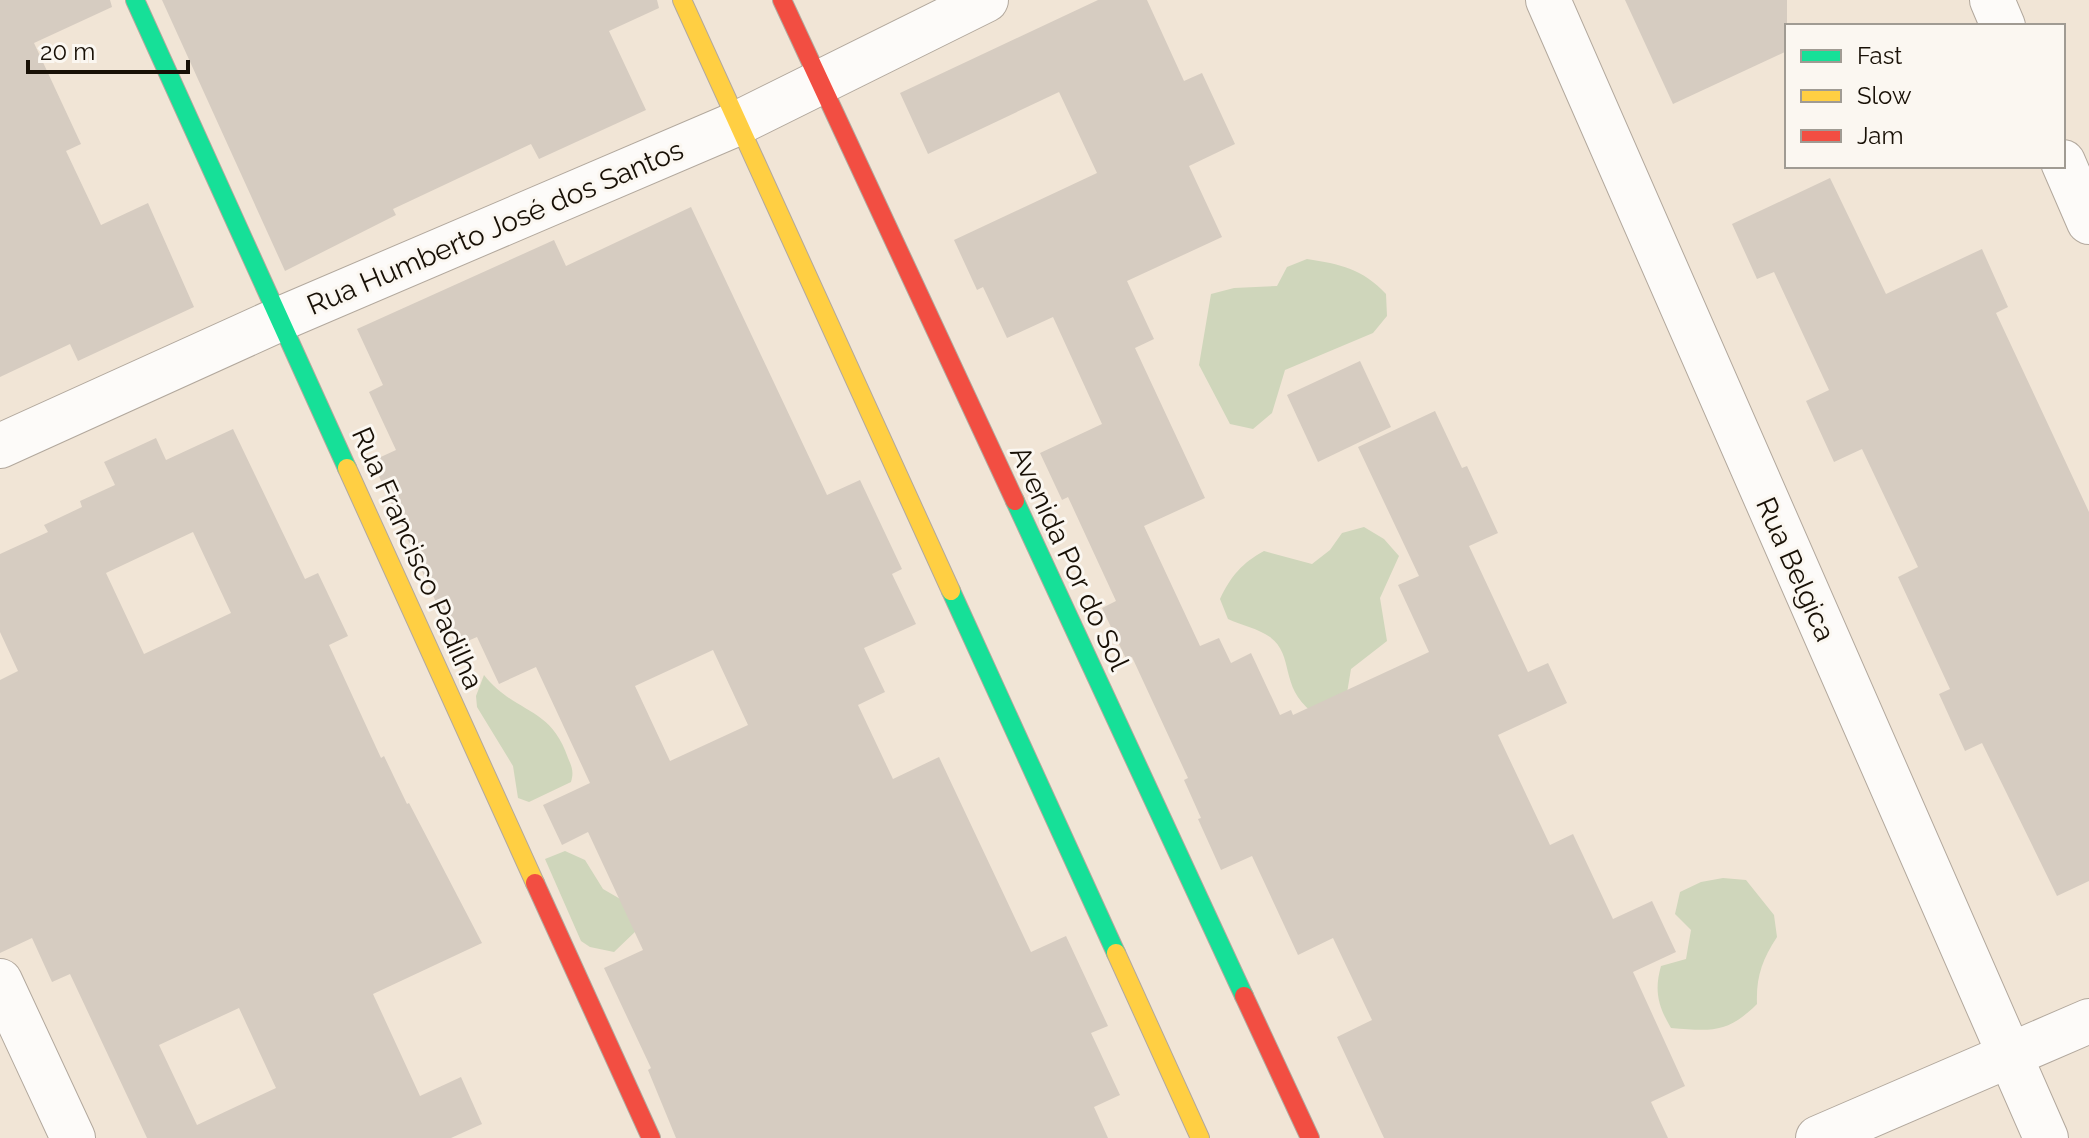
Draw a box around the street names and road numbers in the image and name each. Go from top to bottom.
street label: Rua Humberto José dos Santos [302,133,688,322]
street label: Rua Francisco Padilha [345,422,490,694]
street label: Avenida Por do Sol [1003,441,1136,676]
street label: Rua Belgica [1749,492,1842,646]

